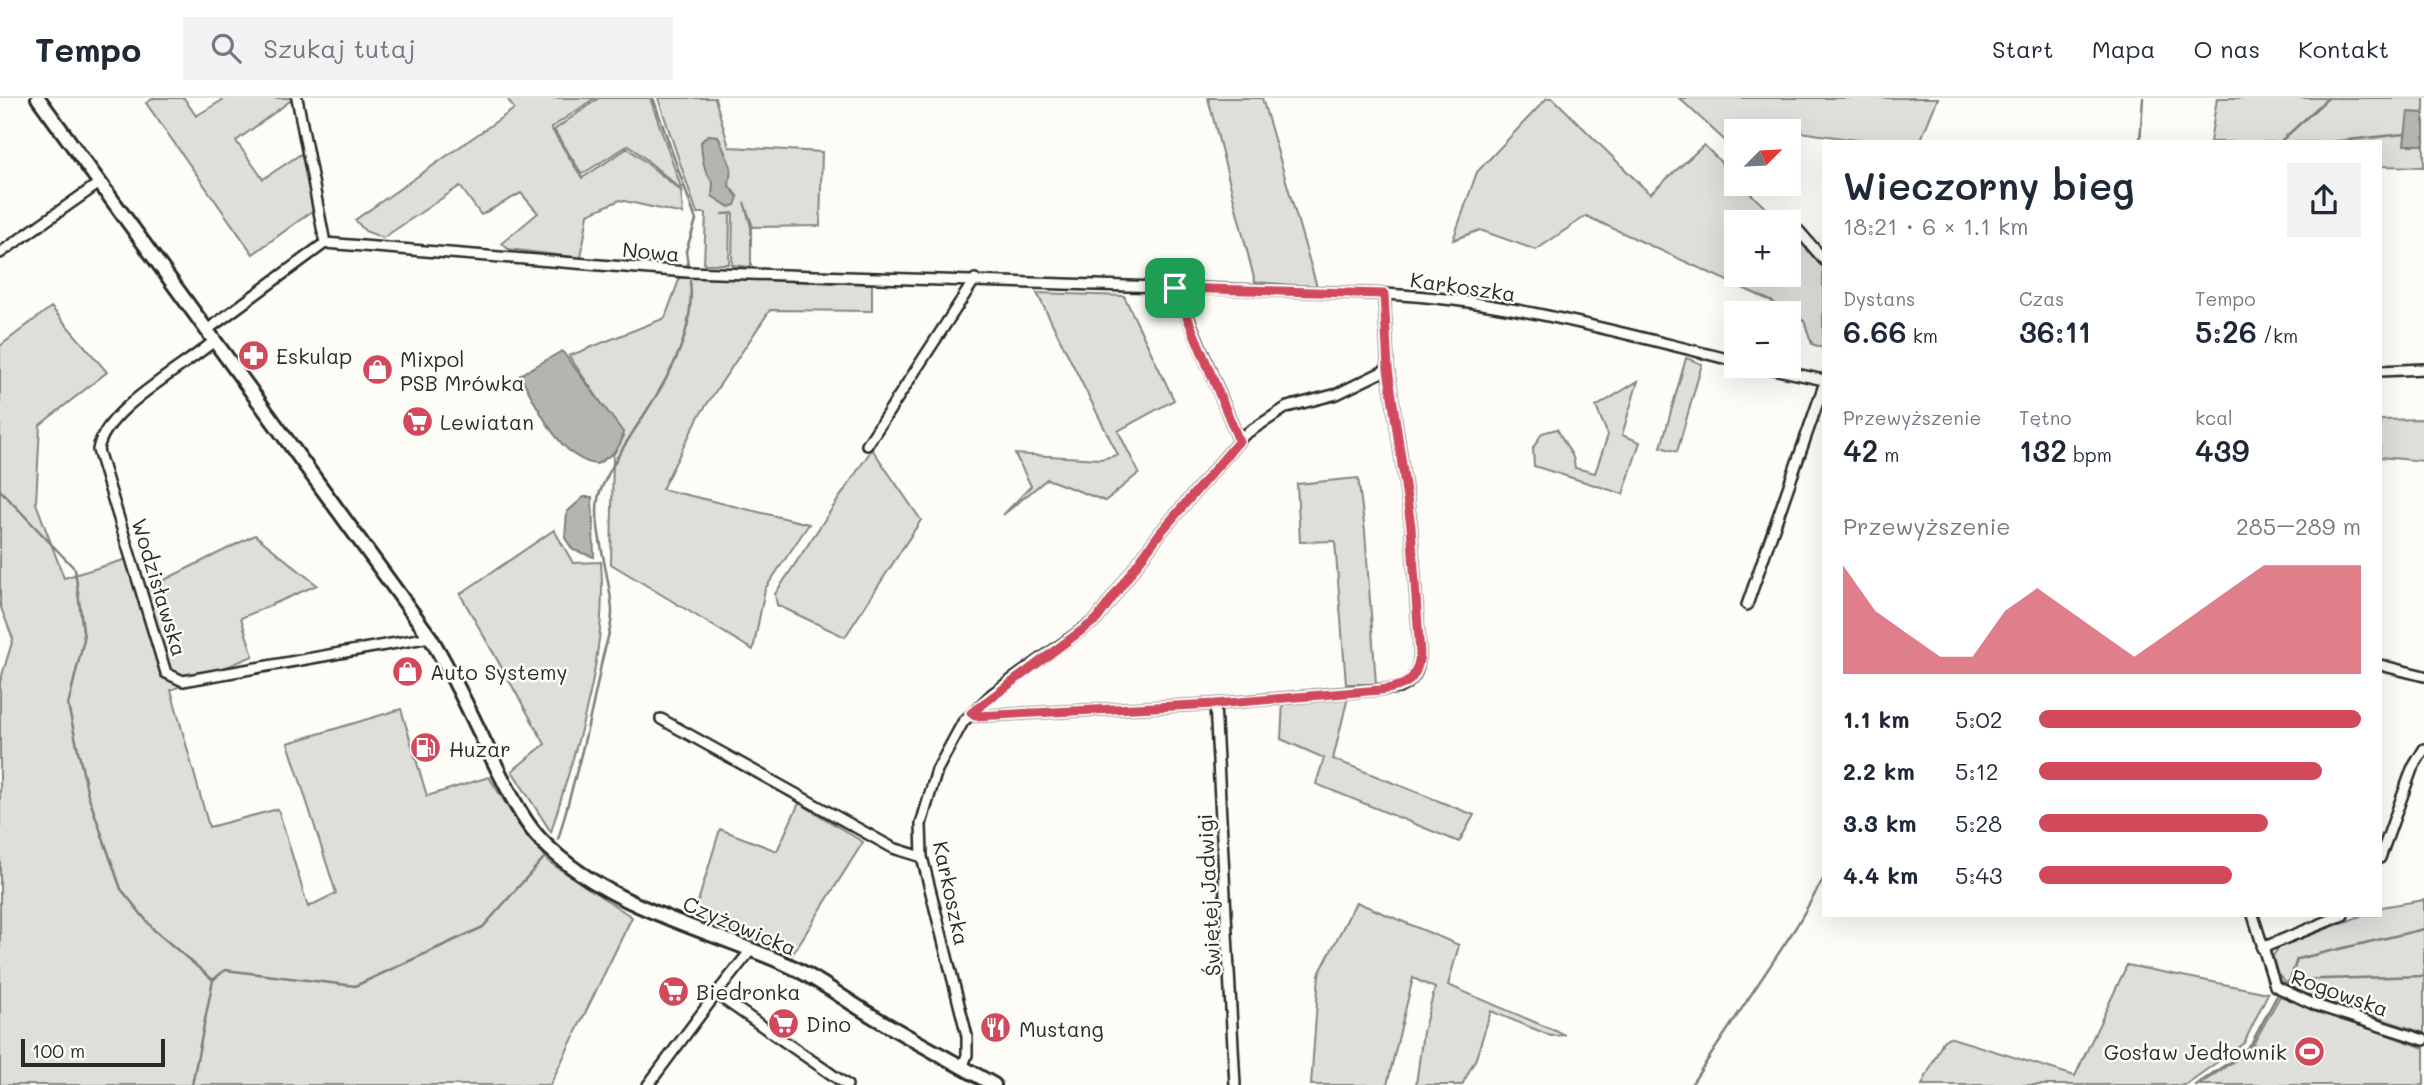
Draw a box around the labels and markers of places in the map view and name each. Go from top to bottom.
pin [1145,258,1205,318]
pharmacy icon: Eskulap [236,338,270,372]
place label: Eskulap [276,342,352,369]
place label: Mixpol PSB Mrówka [400,345,525,396]
shop icon: Mixpol PSB Mrówka [360,353,394,387]
supermarket icon: Lewiatan [400,404,434,438]
place label: Lewiatan [440,408,534,435]
shop icon: Auto Systemy [390,654,424,688]
place label: Auto Systemy [430,658,567,685]
fuel station icon: Huzar [409,731,443,765]
place label: Huzar [449,735,511,762]
supermarket icon: Biedronka [656,974,690,1008]
place label: Biedronka [696,978,801,1005]
supermarket icon: Dino [766,1006,800,1040]
place label: Dino [806,1010,851,1037]
restaurant icon: Mustang [979,1011,1013,1045]
place label: Mustang [1019,1015,1104,1042]
sports icon: Gosław Jedłownik [2293,1034,2327,1068]
place label: Gosław Jedłownik [2104,1038,2287,1065]

